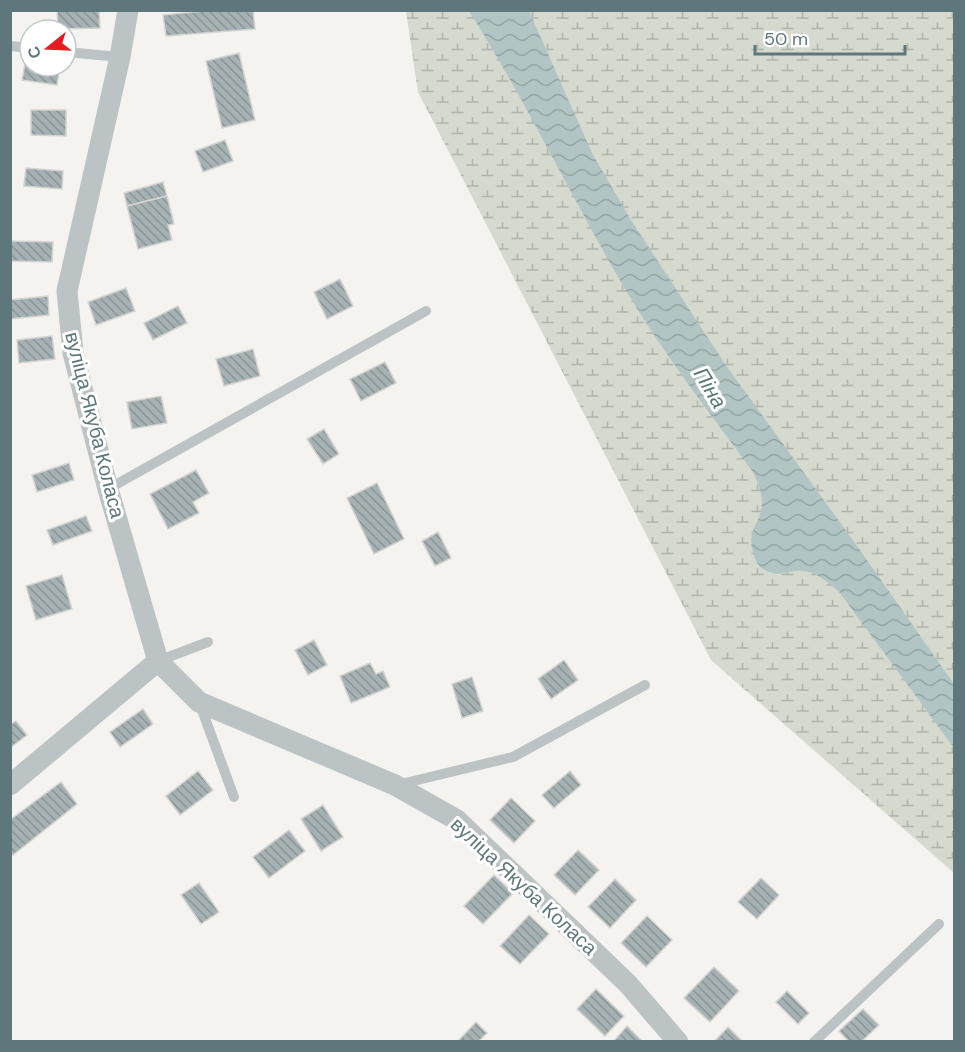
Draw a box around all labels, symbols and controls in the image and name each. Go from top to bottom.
north arrow [18,18,78,78]
scale bar [755,18,905,56]
text: 50 m [764,27,808,51]
text: С [22,43,46,61]
street label: вуліца Якуба Коласа [59,329,131,522]
water label: Піна [687,362,733,414]
street label: вуліца Якуба Коласа [445,811,603,961]

